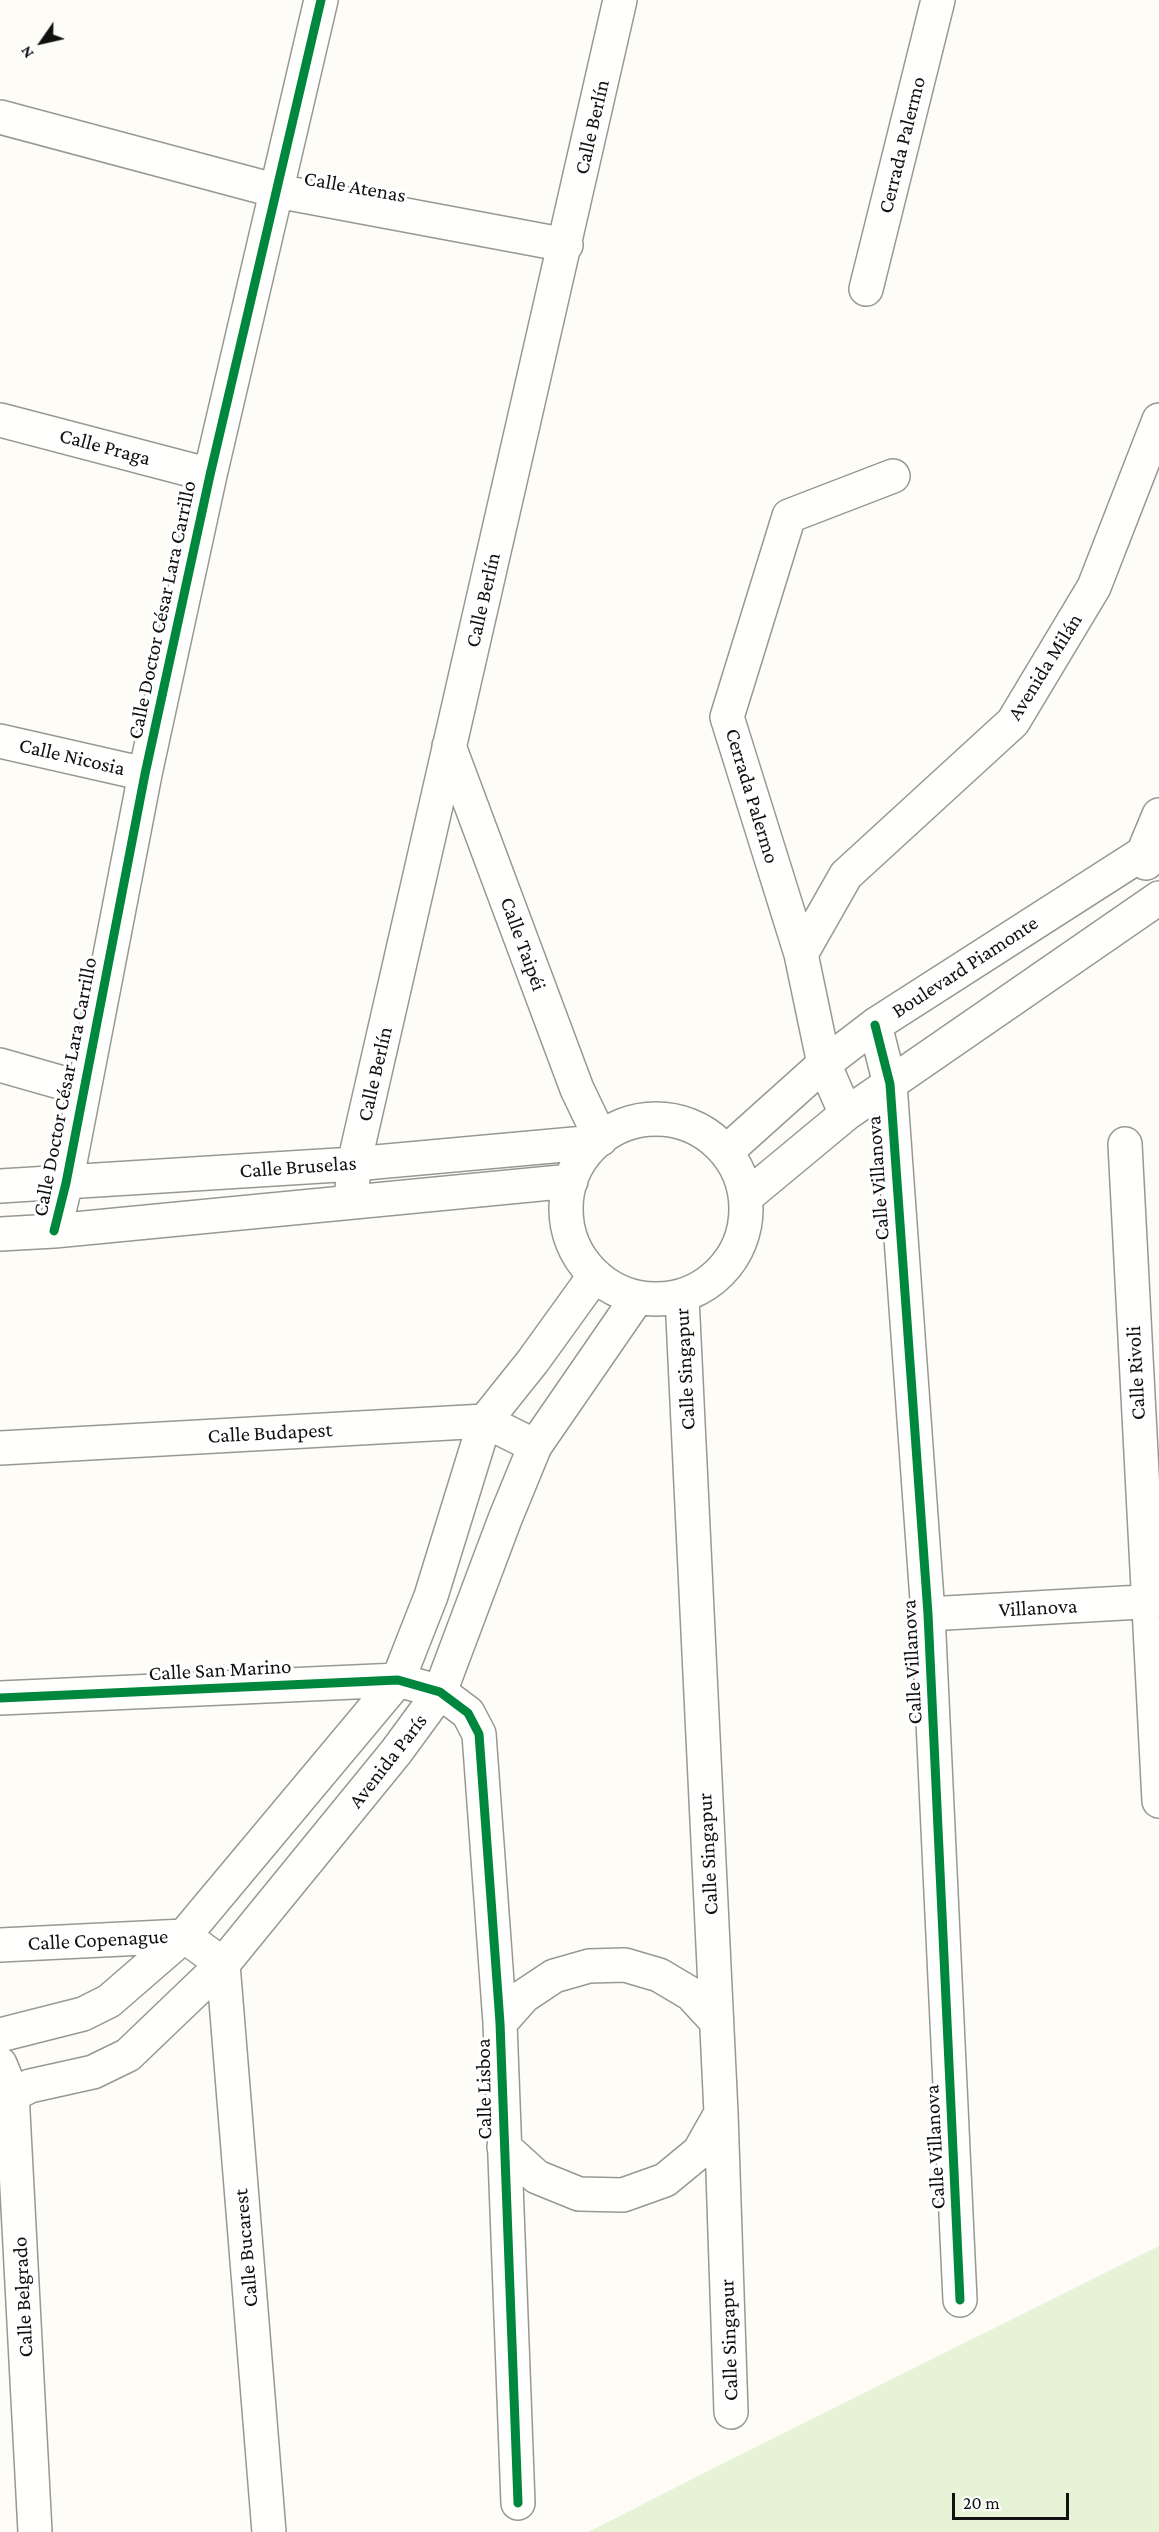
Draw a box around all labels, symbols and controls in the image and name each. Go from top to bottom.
north arrow [12,12,72,72]
text: N [17,43,37,62]
street label: Cerrada Palermo [873,74,931,216]
street label: Calle Berlín [569,77,615,177]
street label: Calle Atenas [302,166,408,208]
street label: Calle Praga [57,423,153,471]
street label: Calle Doctor César Lara Carrillo [122,478,202,742]
street label: Calle Berlín [460,550,506,650]
street label: Avenida Milán [1002,609,1088,725]
street label: Cerrada Palermo [719,725,785,867]
street label: Calle Nicosia [17,733,127,781]
street label: Calle Taipéi [494,894,552,994]
street label: Boulevard Piamonte [887,910,1043,1024]
street label: Calle Doctor César Lara Carrillo [27,955,103,1219]
street label: Calle Berlín [352,1024,398,1124]
street label: Calle Villanova [861,1115,895,1241]
street label: Calle Bruselas [239,1150,357,1184]
street label: Calle Singapur [669,1307,701,1431]
street label: Calle Rivoli [1121,1325,1151,1421]
street label: Calle Budapest [207,1417,333,1449]
street label: Villanova [998,1593,1078,1623]
street label: Calle Villanova [896,1599,928,1725]
street label: Calle San Marino [148,1654,292,1686]
street label: Avenida París [343,1709,433,1813]
street label: Calle Singapur [692,1792,724,1916]
street label: Calle Copenague [27,1924,169,1956]
street label: Calle Lisboa [471,2038,497,2140]
street label: Calle Villanova [919,2084,951,2210]
street label: Calle Bucarest [228,2188,264,2308]
street label: Calle Belgrado [7,2236,39,2358]
street label: Calle Singapur [714,2279,744,2401]
scale bar [955,2481,1072,2519]
text: 20 m [963,2493,1000,2513]

